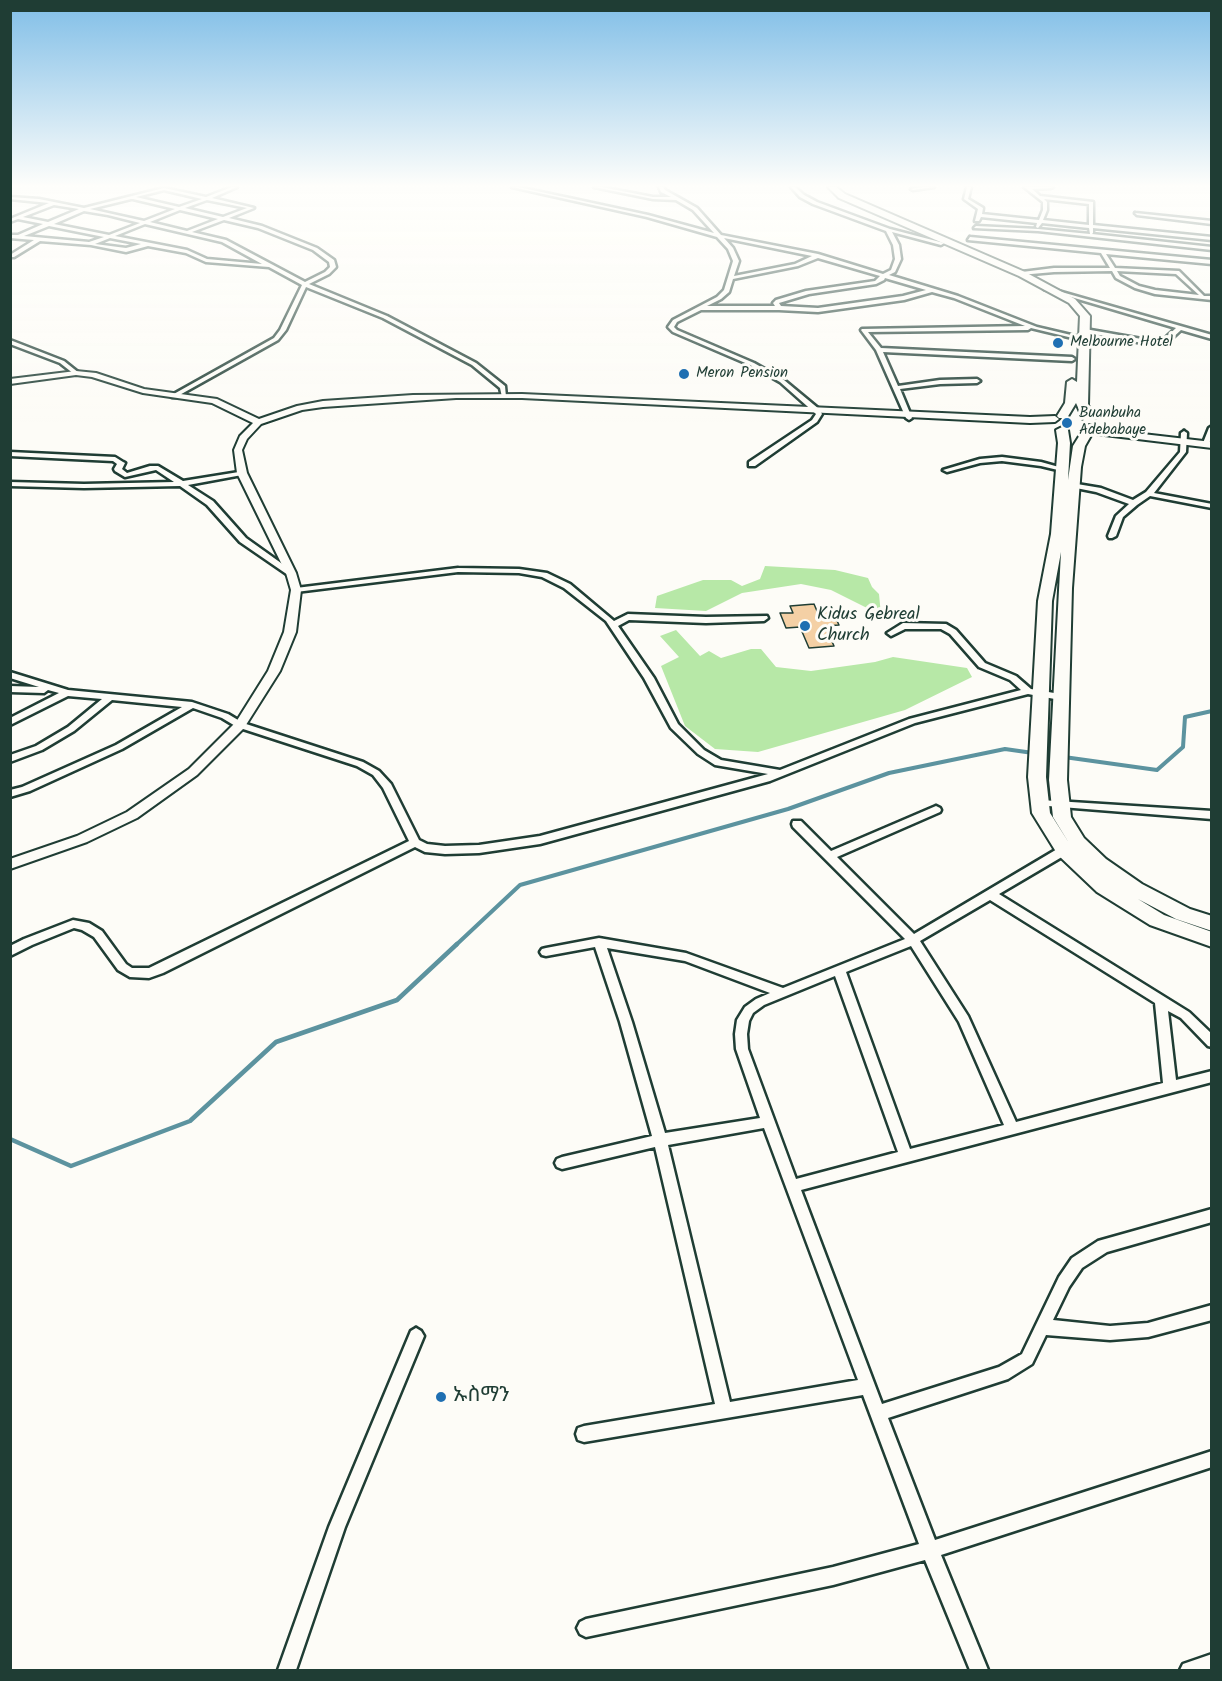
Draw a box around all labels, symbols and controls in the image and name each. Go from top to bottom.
place label: Melbourne Hotel [1070,334,1173,352]
marker: Melbourne Hotel [1051,336,1065,350]
place label: Meron Pension [696,365,788,383]
marker: Meron Pension [677,367,691,381]
place label: Buanbuha Adebabaye [1079,405,1146,440]
marker: Buanbuha Adebabaye [1060,416,1074,430]
place label: Kidus Gebreal Church [817,605,920,648]
marker: Kidus Gebreal Church [798,619,812,633]
place label: ኡስማን [453,1384,510,1410]
marker: ኡስማን [434,1390,448,1404]

